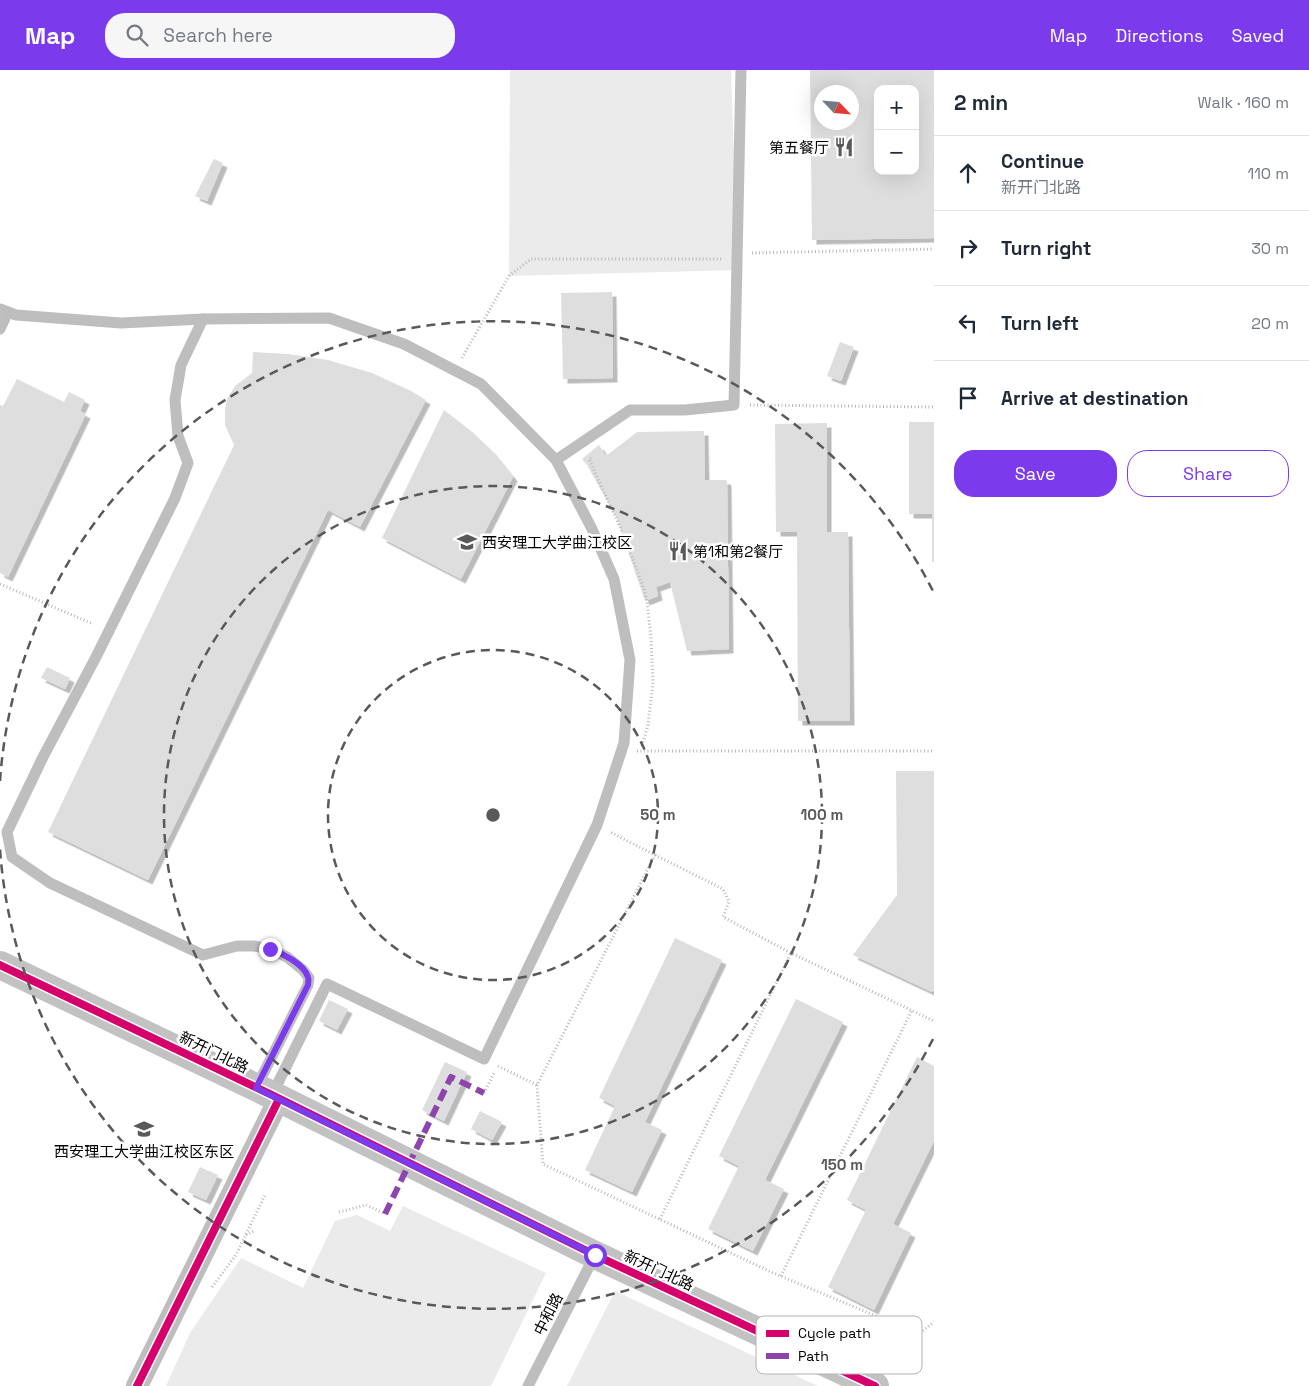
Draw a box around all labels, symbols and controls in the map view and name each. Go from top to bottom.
search box [105,13,455,58]
text: Map [25,20,75,51]
icon: search [123,21,151,49]
text: Search here [163,23,273,48]
text: Map [1050,24,1087,47]
text: Directions [1115,24,1204,47]
text: Saved [1232,24,1284,47]
north arrow [814,85,859,130]
map controls [874,85,919,175]
button: + [874,85,919,130]
text: 2 min [954,89,1008,116]
text: Walk · 160 m [1198,92,1289,113]
button: − [874,130,919,175]
restaurant icon: 第五餐厅 [833,136,855,158]
place label: 第五餐厅 [769,138,829,157]
text: Continue [1001,149,1084,174]
icon: ahead [954,159,982,187]
text: 110 m [1247,163,1289,184]
text: 新开门北路 [1001,177,1081,198]
icon: right [954,234,982,262]
text: Turn right [1001,236,1091,261]
text: 30 m [1251,238,1289,259]
icon: left [954,309,982,337]
text: Turn left [1001,311,1079,336]
text: 20 m [1251,313,1289,334]
icon: arrive [954,384,982,412]
text: Arrive at destination [1001,386,1189,411]
button: Save [954,450,1117,497]
button: Share [1127,450,1289,497]
school or university icon: 西安理工大学曲江校区 [456,531,478,553]
place label: 西安理工大学曲江校区 [482,533,632,552]
restaurant icon: 第1和第2餐厅 [667,540,689,562]
place label: 第1和第2餐厅 [693,542,783,561]
text: 50 m [640,805,676,824]
text: 100 m [801,805,843,824]
centre of rings [484,806,502,824]
route end [259,938,282,961]
street label: 新开门北路 [176,1027,252,1077]
school or university icon: 西安理工大学曲江校区东区 [133,1118,155,1140]
place label: 西安理工大学曲江校区东区 [54,1142,234,1161]
text: 150 m [821,1155,863,1174]
route start [584,1244,607,1267]
street label: 新开门北路 [621,1246,697,1294]
street label: 中和路 [529,1290,567,1338]
legend [756,1316,922,1374]
text: Cycle path [798,1324,871,1342]
text: Path [798,1347,829,1365]

